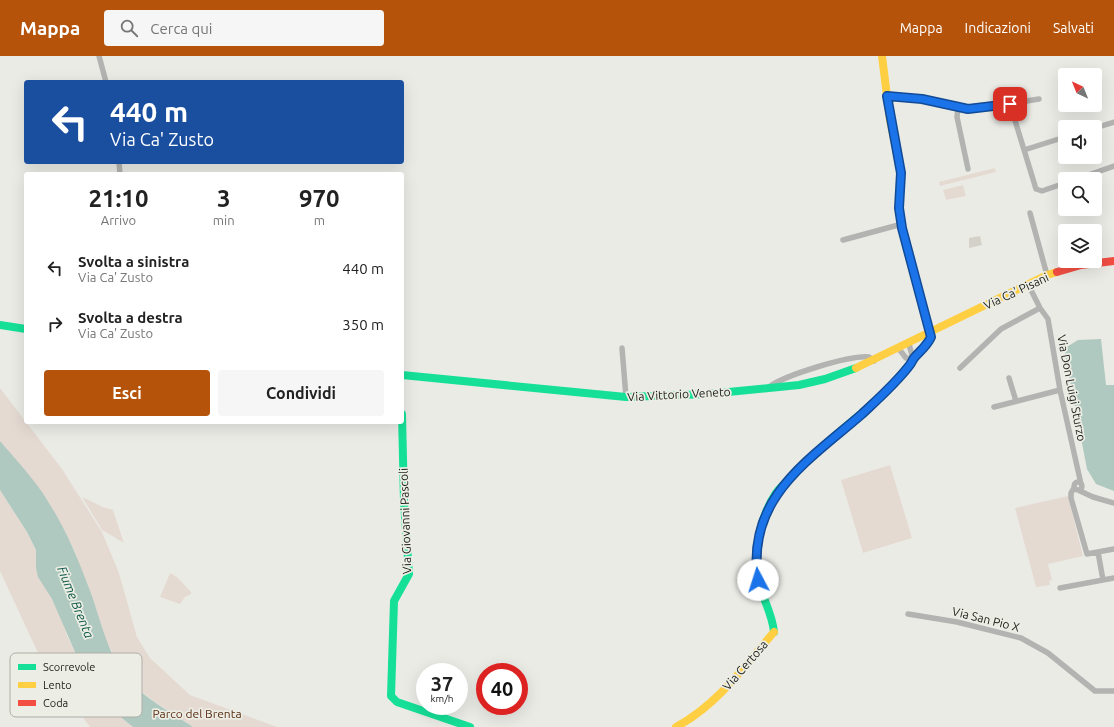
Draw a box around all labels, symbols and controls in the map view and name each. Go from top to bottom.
search box [104,10,384,46]
text: Mappa [20,17,80,39]
icon: search [118,17,140,39]
text: Cerca qui [150,20,213,37]
text: Mappa [900,20,943,36]
text: Indicazioni [965,20,1031,36]
text: Salvati [1053,20,1094,36]
north arrow [1058,68,1102,112]
map controls [1058,68,1102,268]
pin [993,87,1027,121]
icon: arrive [999,93,1021,115]
icon: left [44,96,96,148]
text: 440 m [110,96,188,127]
button: sound [1058,120,1102,164]
text: Via Ca' Zusto [110,129,214,149]
button: search [1058,172,1102,216]
text: 21:10 [88,185,148,212]
text: 3 [217,185,230,212]
text: 970 [299,185,340,212]
text: Arrivo [101,213,136,227]
text: min [213,213,235,227]
text: m [314,213,325,227]
button: layers [1058,224,1102,268]
text: Svolta a sinistra [78,253,189,270]
icon: left [44,257,66,279]
text: 440 m [342,260,384,277]
text: Via Ca' Zusto [78,270,153,284]
street label: Via Ca' Pisani [982,270,1051,312]
text: Svolta a destra [78,309,183,326]
icon: right [44,313,66,335]
text: 350 m [342,316,384,333]
text: Via Ca' Zusto [78,326,153,340]
street label: Via Don Luigi Sturzo [1055,334,1089,442]
button: Esci [44,370,210,416]
button: Condividi [218,370,384,416]
street label: Via Vittorio Veneto [627,385,731,403]
street label: Via Giovanni Pascoli [397,468,413,574]
position arrow [737,559,779,601]
water label: Fiume Brenta [55,564,97,640]
street label: Via San Pio X [951,604,1022,634]
street label: Via Certosa [720,638,770,692]
legend [10,653,142,717]
text: Scorrevole [43,661,95,673]
speed limit sign: 40 [476,663,528,715]
text: 37 [431,672,453,695]
text: Lento [43,679,72,691]
text: km/h [430,693,454,704]
text: Coda [43,697,68,709]
park label: Parco del Brenta [152,707,242,720]

